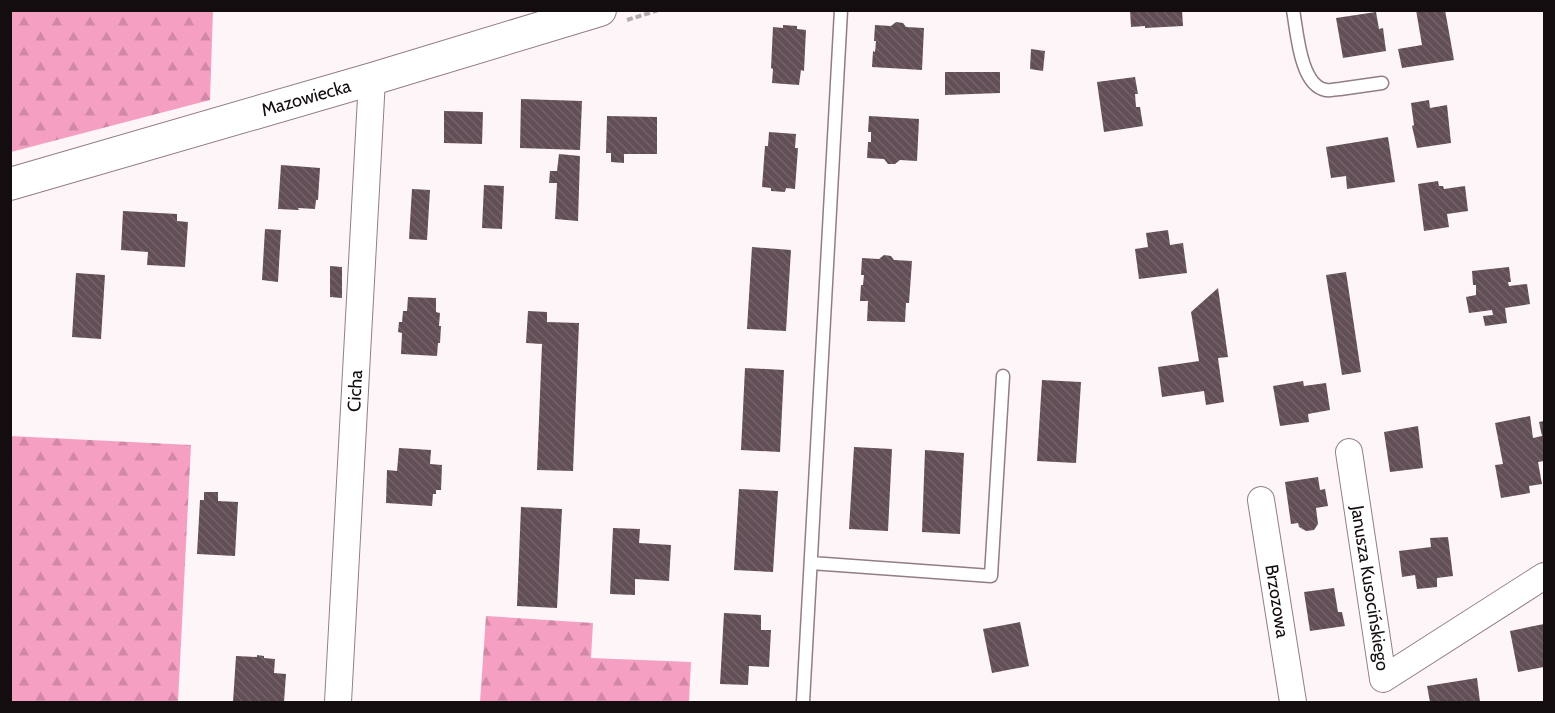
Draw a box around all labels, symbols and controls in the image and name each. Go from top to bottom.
street label: Mazowiecka [259,75,354,121]
street label: Cicha [343,369,367,413]
street label: Janusza Kusocińskiego [1346,503,1394,672]
street label: Brzozowa [1260,563,1294,640]

